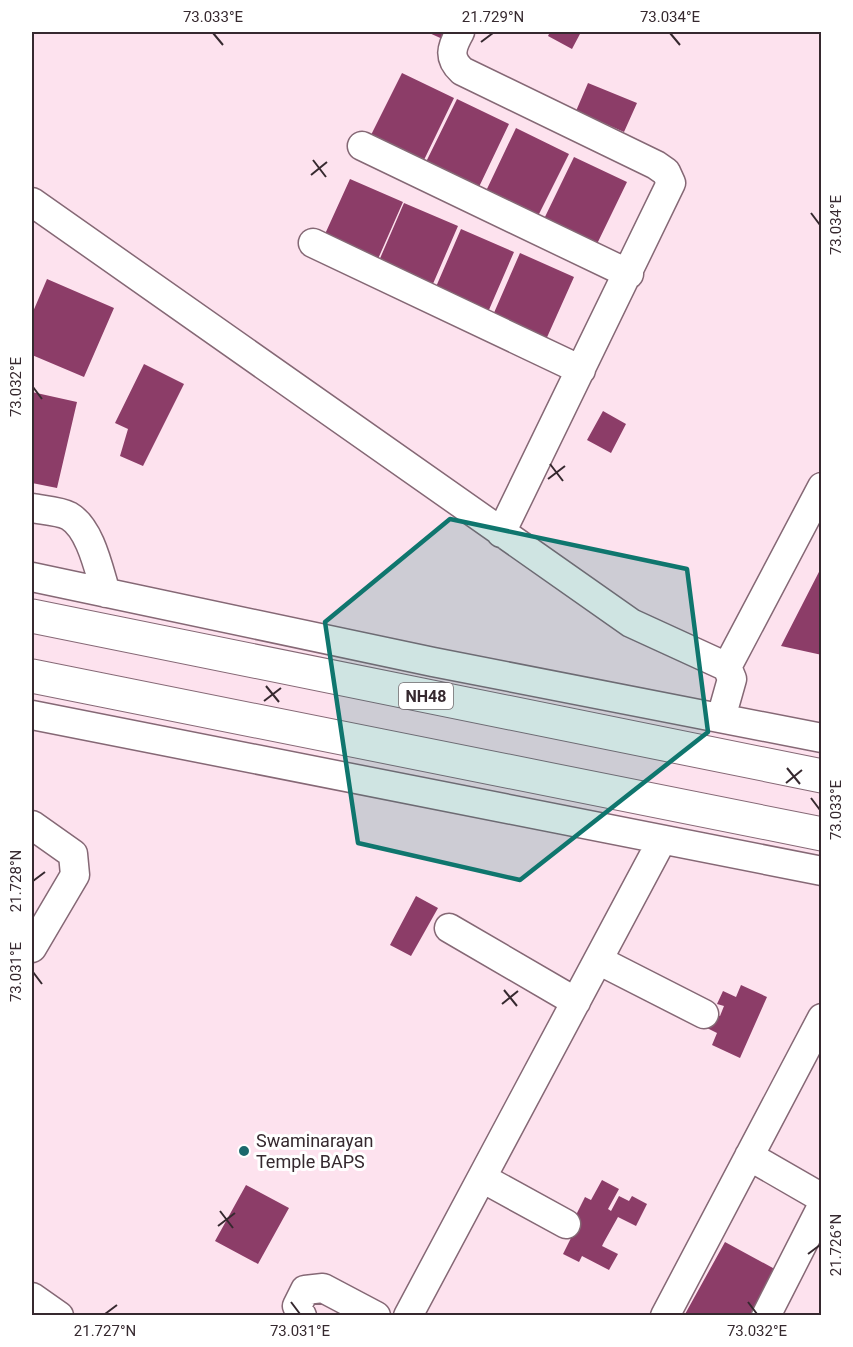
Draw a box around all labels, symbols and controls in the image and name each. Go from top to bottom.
text: 73.033°E [183,8,244,26]
text: 21.729°N [462,8,524,26]
text: 73.034°E [640,8,701,26]
text: 73.034°E [827,194,845,255]
text: 73.032°E [7,356,25,417]
road number: NH48 [399,683,453,709]
text: 73.033°E [827,779,845,840]
text: 21.728°N [7,850,25,912]
text: 73.031°E [7,941,25,1002]
place label: Swaminarayan Temple BAPS [256,1130,373,1172]
marker: Swaminarayan Temple BAPS [237,1144,251,1158]
text: 21.726°N [827,1214,845,1276]
text: 21.727°N [74,1322,136,1340]
text: 73.031°E [270,1322,331,1340]
text: 73.032°E [727,1322,788,1340]

